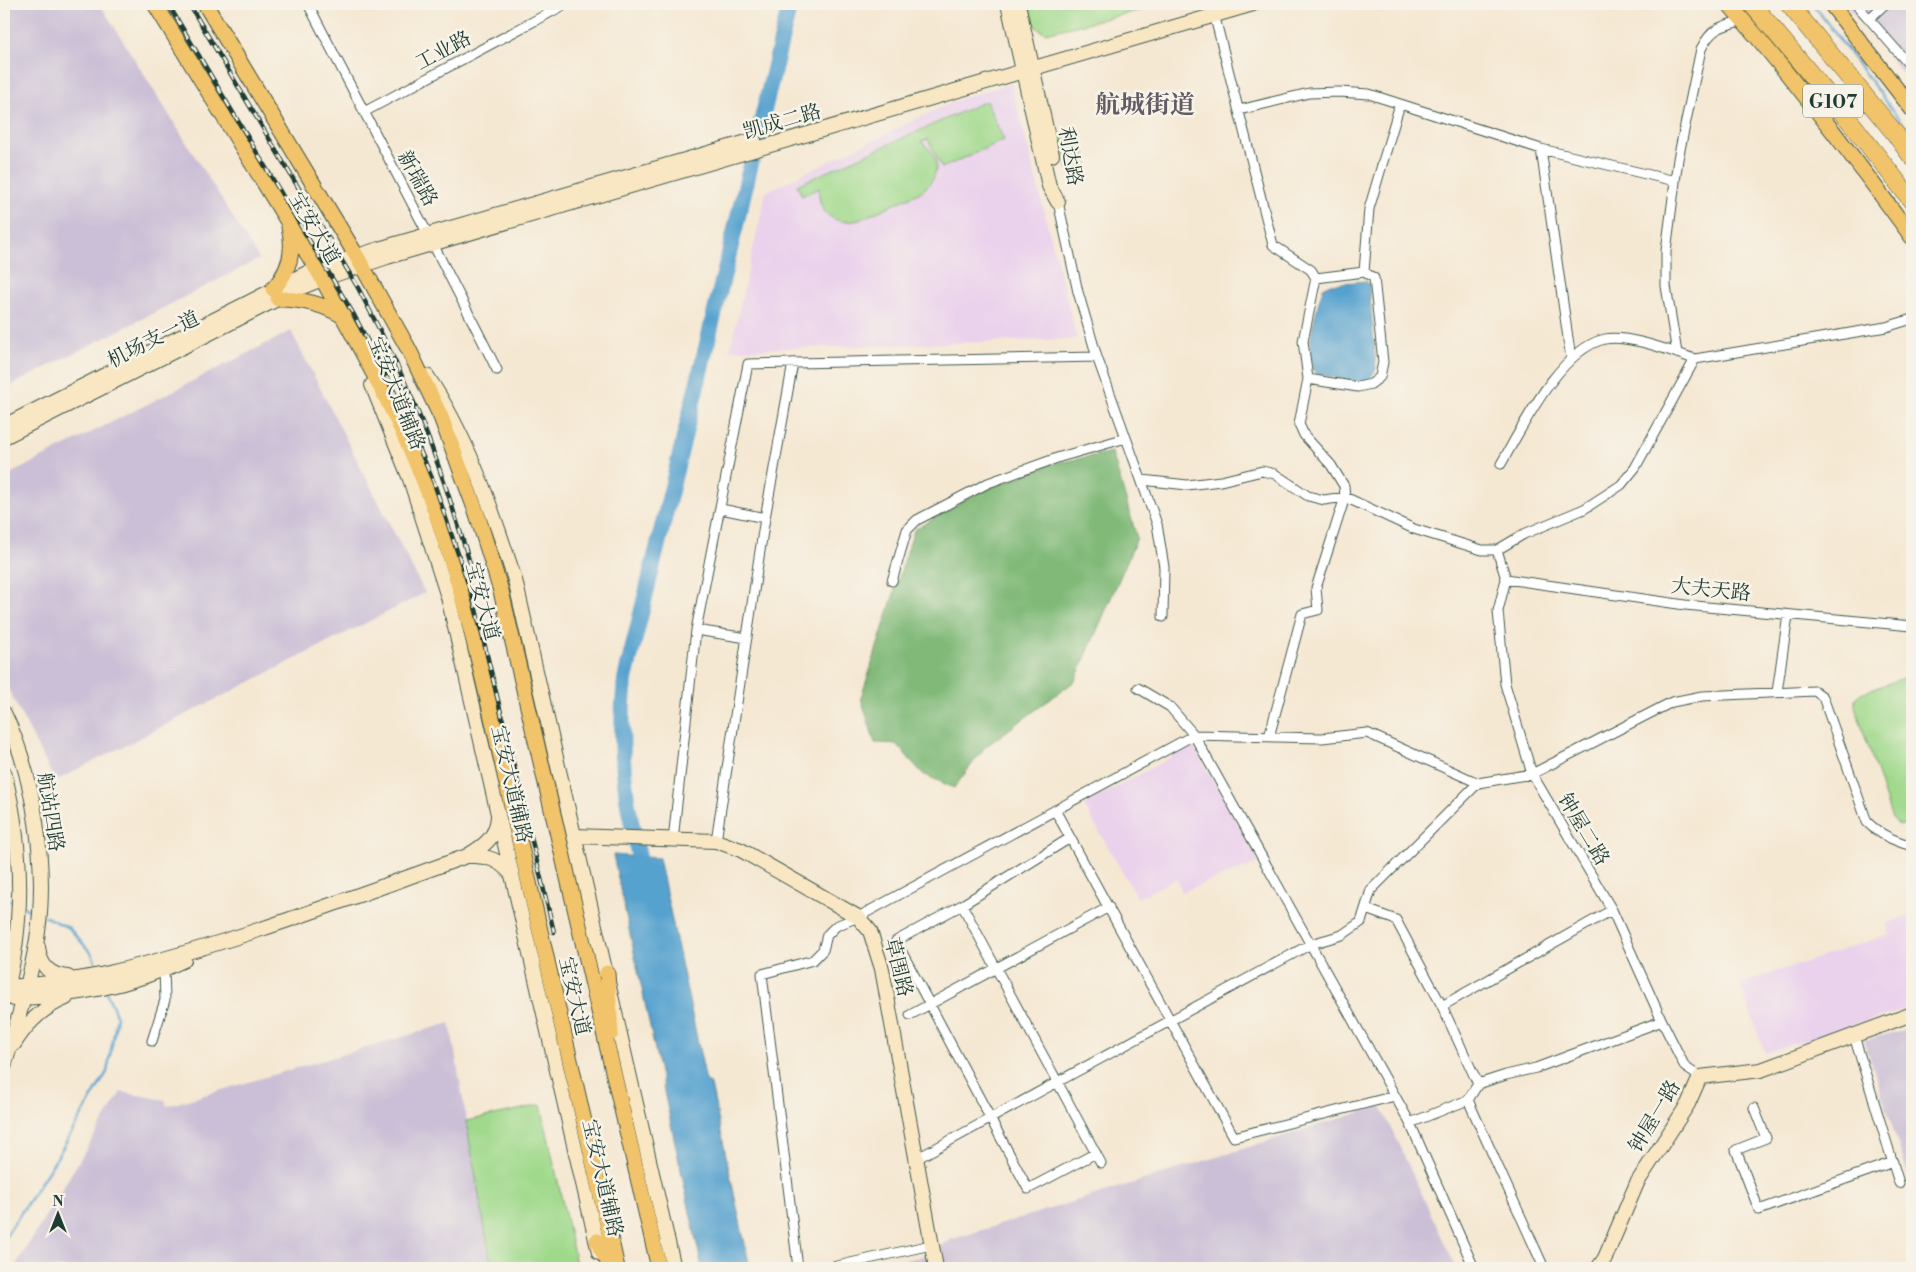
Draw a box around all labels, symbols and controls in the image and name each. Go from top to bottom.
street label: 工业路 [411,26,476,76]
road number: G107 [1803,84,1863,118]
district label: 航城街道 [1095,90,1195,121]
street label: 凯成二路 [741,99,824,145]
street label: 利达路 [1052,125,1087,188]
street label: 新瑞路 [391,146,442,211]
street label: 宝安大道 [282,188,345,269]
street label: 机场支一道 [103,306,204,374]
street label: 宝安大道辅路 [362,333,430,454]
street label: 宝安大道 [459,560,504,643]
street label: 大夫天路 [1670,574,1752,607]
street label: 宝安大道辅路 [485,723,536,846]
street label: 航站四路 [31,771,68,854]
street label: 钟屋二路 [1551,789,1614,870]
street label: 草围路 [878,935,917,999]
street label: 宝安大道 [552,955,595,1038]
street label: 钟屋一路 [1624,1076,1687,1157]
street label: 宝安大道辅路 [576,1117,627,1240]
north arrow [32,1190,82,1240]
text: N [52,1193,64,1211]

